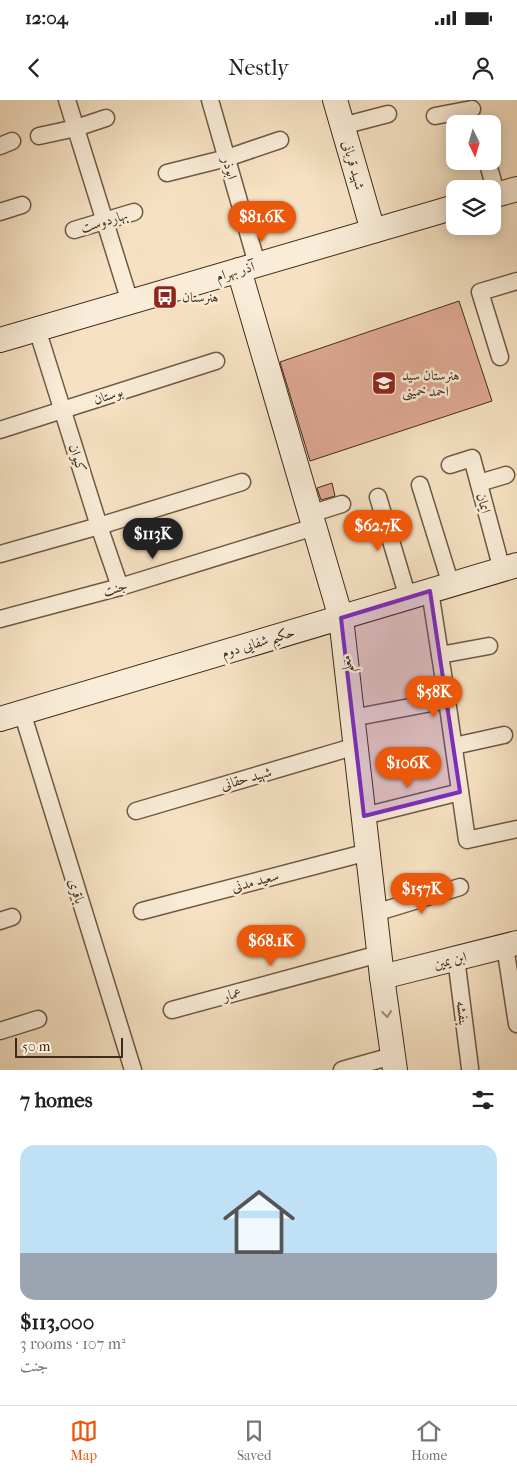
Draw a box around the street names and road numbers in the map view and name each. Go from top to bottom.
street label: شهید قربانی [337,139,369,192]
street label: ابوذر [218,153,241,181]
street label: بهاردوست [78,206,130,238]
street label: آذر بهرام [214,257,259,289]
street label: بوستان [91,383,125,408]
street label: کیوان [65,442,90,474]
street label: ایمان [473,491,494,515]
street label: جنت [101,577,129,600]
street label: حکیم شفایی دوم [220,623,298,666]
street label: معلم [337,654,362,674]
street label: شهید حقانی [219,763,274,795]
street label: سعید مدنی [230,867,281,896]
street label: باقری [65,876,88,906]
street label: ابن یمین [432,948,468,973]
street label: عمار [219,984,243,1006]
street label: بنفشه [453,1000,472,1026]

